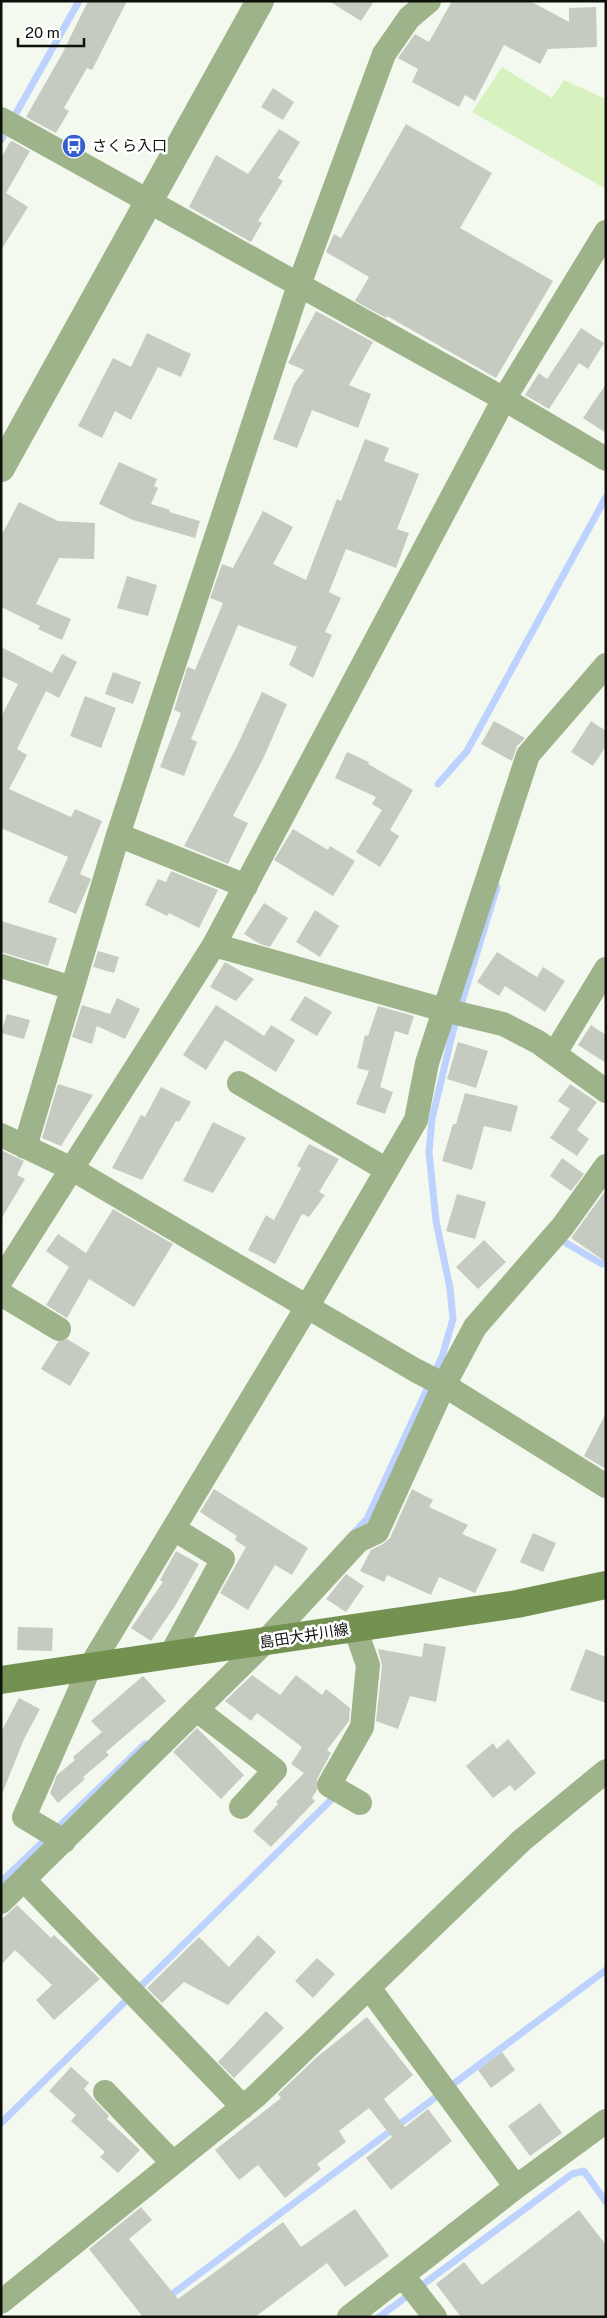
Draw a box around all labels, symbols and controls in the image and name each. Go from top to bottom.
scale bar [18,15,84,47]
text: 20 m [25,24,60,41]
bus stop icon: さくら入口 [61,133,87,159]
place label: さくら入口 [92,137,167,154]
street label: 島田大井川線 [258,1620,350,1651]

